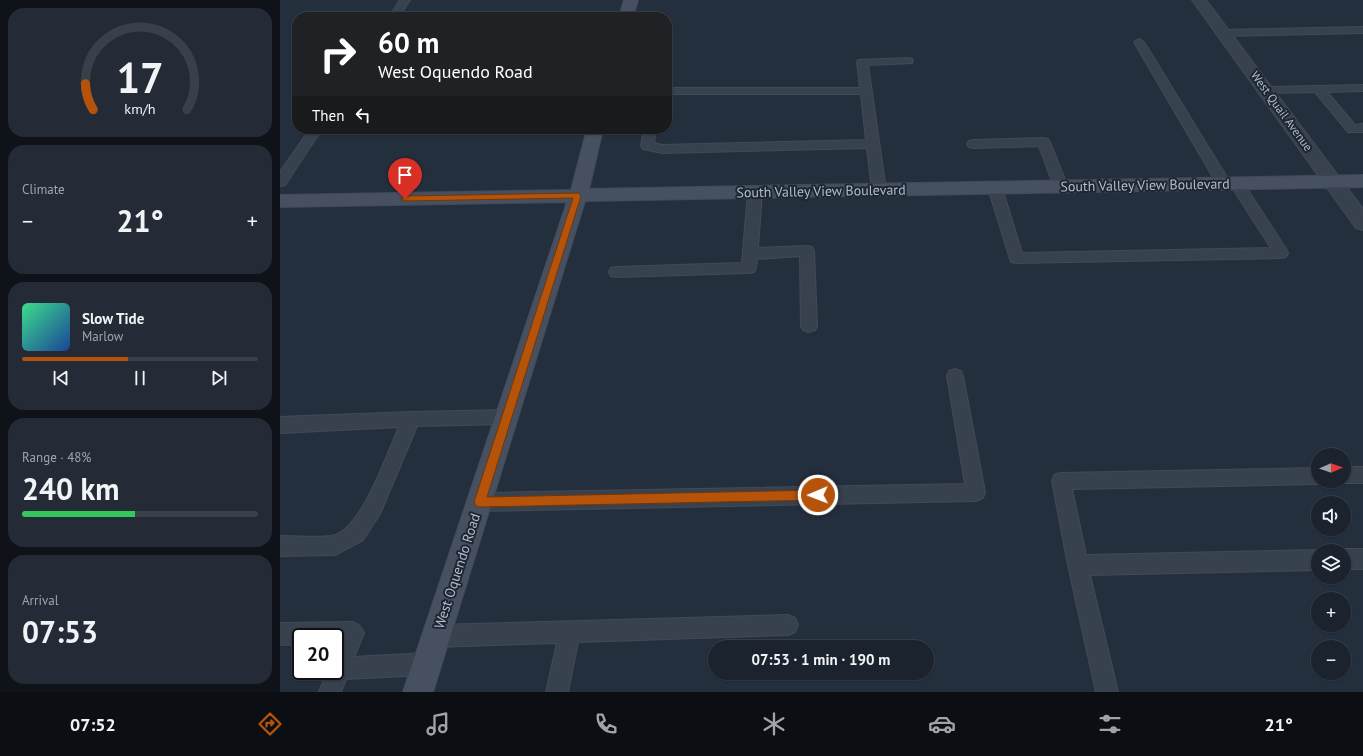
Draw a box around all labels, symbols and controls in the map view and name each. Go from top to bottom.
text: 60 m [378,24,439,61]
icon: right [312,28,364,80]
text: 17 [116,51,164,104]
text: West Oquendo Road [378,60,533,83]
street label: West Quail Avenue [1248,68,1316,154]
text: km/h [124,99,156,118]
icon: left [352,104,374,126]
text: Then [312,106,344,125]
pin [388,158,422,199]
icon: arrive [394,164,416,186]
street label: South Valley View Boulevard [1060,175,1230,195]
text: Climate [22,181,65,198]
street label: South Valley View Boulevard [736,181,906,201]
text: 21° [116,201,164,240]
text: − [22,207,33,235]
text: + [247,207,258,235]
text: Slow Tide [82,309,144,328]
text: Marlow [82,328,123,345]
icon: previous [50,367,72,389]
icon: pause [129,367,151,389]
icon: next [208,367,230,389]
north arrow [1311,448,1351,488]
map controls [1311,448,1351,680]
text: Range · 48% [22,449,91,466]
text: 240 km [22,469,120,508]
position arrow [797,474,839,516]
button: sound [1311,496,1351,536]
street label: West Oquendo Road [430,511,484,631]
button: layers [1311,544,1351,584]
text: Arrival [22,592,58,609]
button: + [1311,592,1351,632]
text: 07:53 [22,612,98,651]
speed limit sign: 20 [292,628,344,680]
button: − [1311,640,1351,680]
text: 07:53 · 1 min · 190 m [752,650,890,669]
icon: directions [256,710,284,738]
icon: music [424,710,452,738]
icon: phone [592,710,620,738]
icon: climate [760,710,788,738]
icon: car [928,710,956,738]
icon: filters [1096,710,1124,738]
text: 07:52 [70,713,116,736]
text: 21° [1265,713,1293,736]

